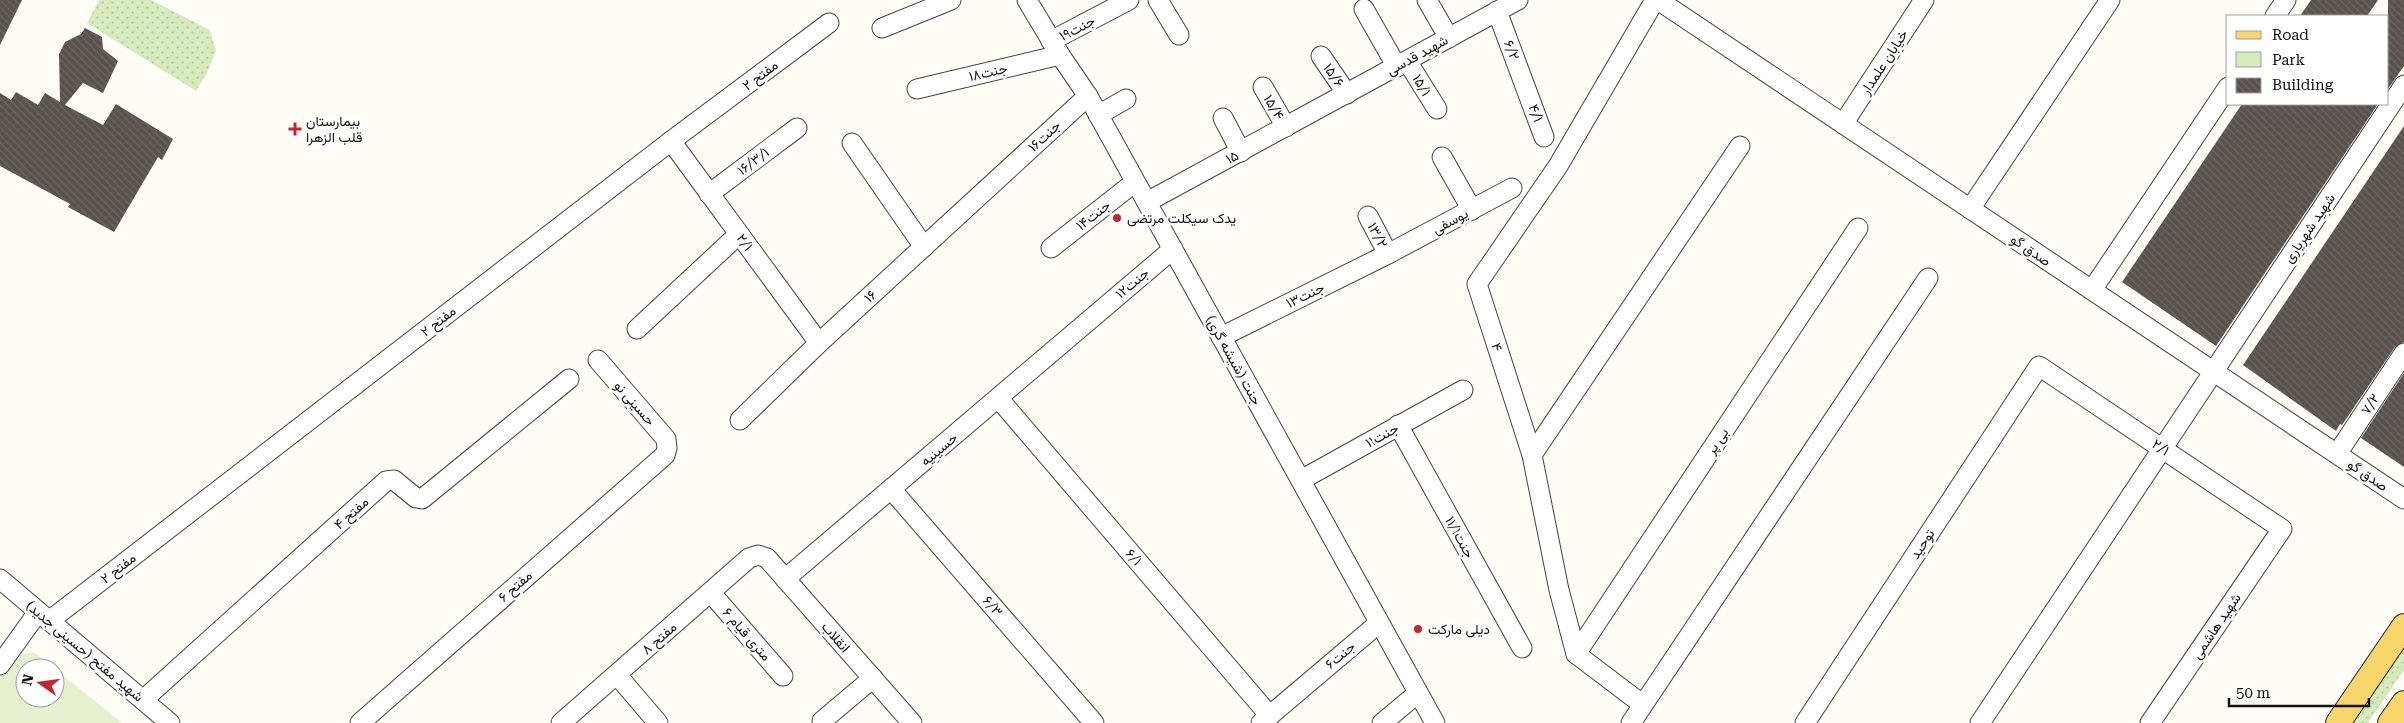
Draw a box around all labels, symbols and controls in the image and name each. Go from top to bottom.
street label: جنت۱۹ [1057,12,1098,45]
legend [2226,15,2389,105]
text: Road [2272,26,2309,44]
street label: خیابان علمدار [1857,27,1912,99]
street label: شهید قدسی [1383,32,1451,79]
street label: ۶/۲ [1501,38,1523,62]
text: Park [2272,51,2306,69]
street label: مفتح ۲ [739,57,783,96]
street label: جنت۱۸ [967,60,1009,85]
street label: ۱۵/۶ [1320,60,1348,90]
street label: ۱۵/۱ [1409,71,1435,99]
text: Building [2272,76,2334,94]
street label: ۱۵/۴ [1261,92,1287,122]
street label: ۴/۱ [1526,102,1546,124]
place label: بیمارستان قلب الزهرا [306,113,362,146]
street label: جنت۱۶ [1025,117,1064,156]
marker: بیمارستان قلب الزهرا [288,122,302,136]
street label: ۱۶/۳/۱ [734,144,772,178]
street label: ۱۵ [1223,147,1241,167]
street label: شهید شهریاری [2280,190,2339,266]
street label: جنت۱۴ [1073,197,1114,234]
street label: یوسفی [1429,205,1471,238]
place label: یدک سیکلت مرتضی [1127,210,1236,227]
marker: یدک سیکلت مرتضی [1111,212,1123,224]
street label: ۱۳/۲ [1365,220,1391,250]
street label: ۲/۱ [733,230,757,254]
street label: صدق گو [2007,231,2054,270]
street label: جنت۱۲ [1112,265,1153,302]
street label: جنت۱۳ [1283,279,1327,312]
street label: ۱۶ [861,286,880,306]
street label: مفتح ۲ [417,302,461,342]
street label: جنت (شیشه گری) [1202,312,1265,408]
street label: ۴ [1488,341,1506,353]
street label: حسینی نو [611,377,659,429]
street label: ۷/۲ [2357,391,2383,417]
street label: جنت۱۱ [1363,419,1402,451]
street label: بی پر [1702,425,1733,459]
street label: حسینیه [917,429,961,469]
street label: ۲/۱ [2149,436,2173,458]
street label: صدق گو [2344,456,2391,495]
street label: مفتح ۴ [331,493,373,535]
street label: جنت۱۱/۱ [1441,513,1478,561]
street label: توحید [1906,526,1938,563]
street label: ۶/۱ [1122,545,1146,569]
street label: مفتح ۲ [97,549,141,589]
street label: مفتح ۶ [495,567,537,607]
street label: شهید هاشمی [2188,590,2245,662]
street label: ۶/۳ [980,592,1006,620]
street label: شهید مفتح (حسینی جدید) [21,597,147,707]
street label: ۶ متری قیام [719,604,774,664]
street label: مفتح ۸ [638,619,682,660]
street label: انقلاب [818,619,853,656]
place label: دیلی مارکت [1428,621,1490,638]
marker: دیلی مارکت [1412,623,1424,635]
street label: جنت۶ [1322,638,1359,673]
north arrow [15,658,65,708]
text: N [18,672,37,687]
scale bar [2229,676,2369,708]
text: 50 m [2236,684,2271,702]

